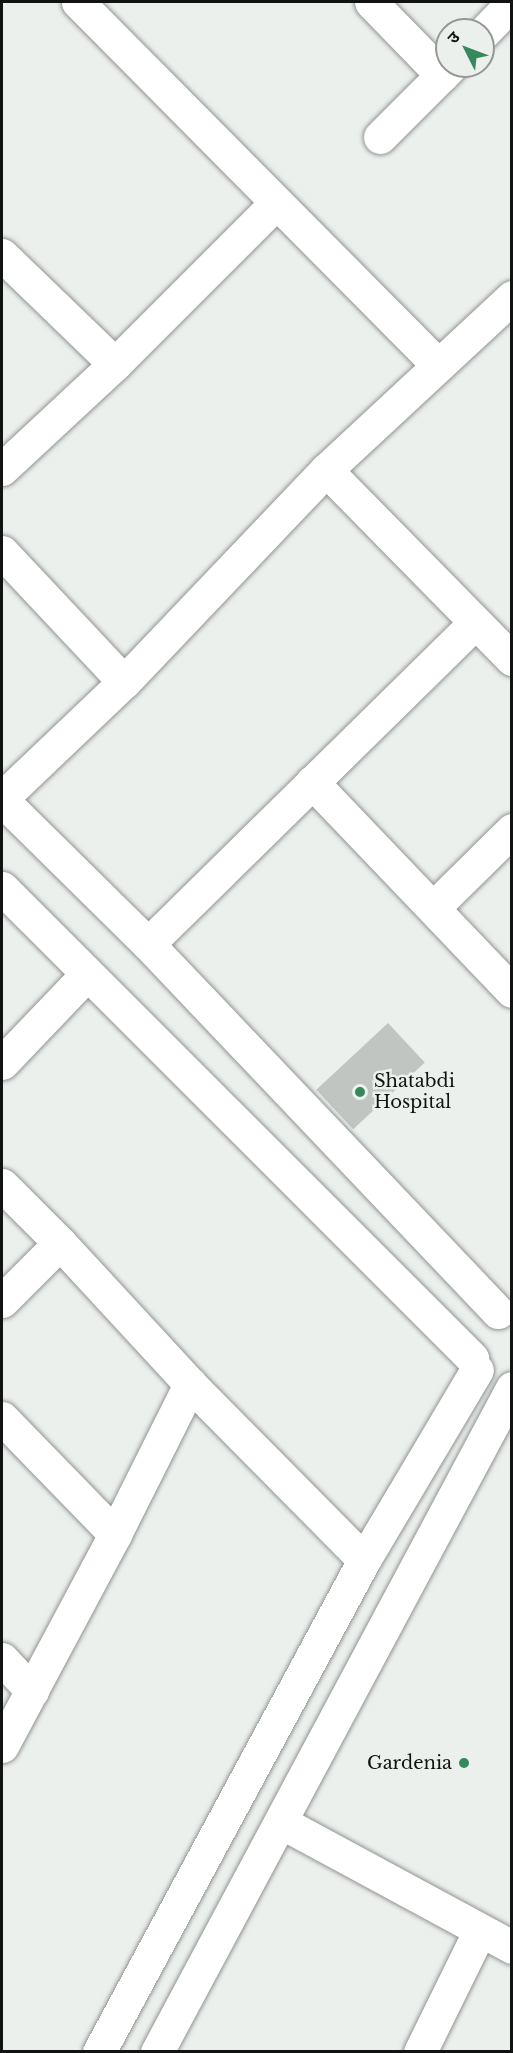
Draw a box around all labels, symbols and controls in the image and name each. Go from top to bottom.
north arrow [435,18,495,78]
text: उ [443,27,464,47]
place label: Shatabdi Hospital [374,1071,455,1114]
marker: Shatabdi Hospital [351,1083,369,1101]
place label: Gardenia [367,1752,452,1774]
marker: Gardenia [457,1756,471,1770]

